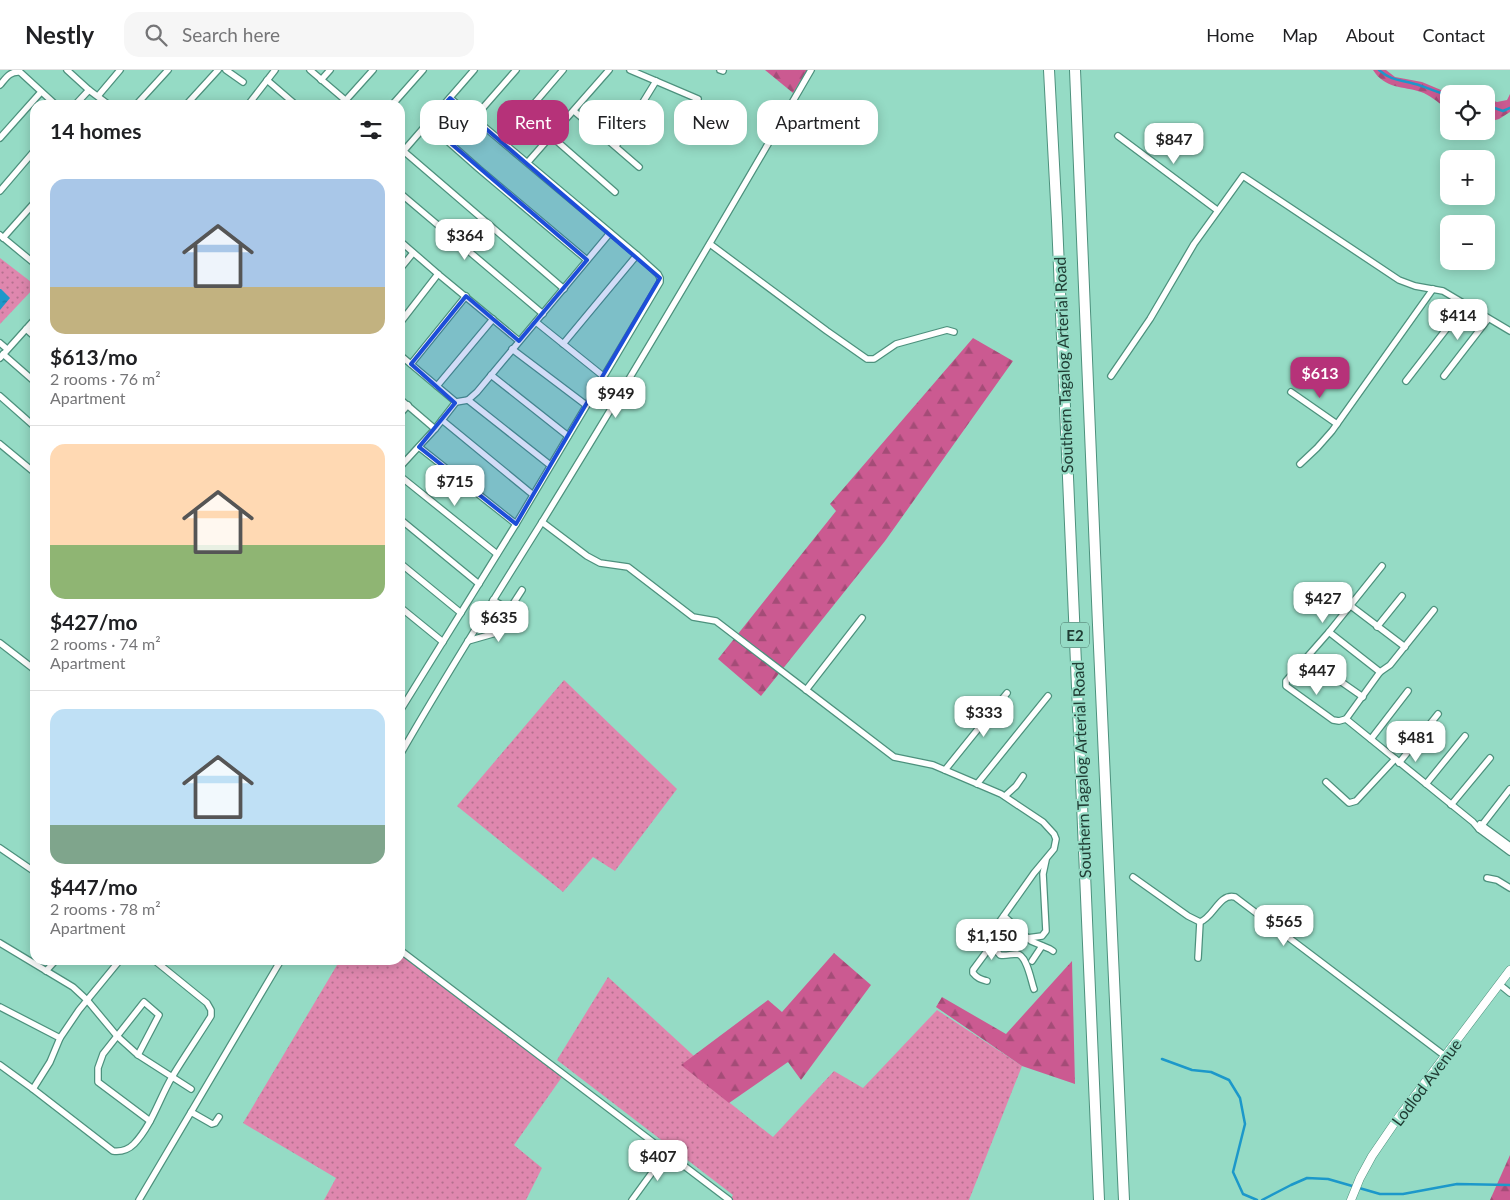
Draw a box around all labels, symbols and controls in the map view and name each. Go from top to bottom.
search box [124,12,474,57]
text: Nestly [25,20,94,49]
icon: search [142,21,170,49]
text: Search here [182,23,280,46]
text: Home [1206,24,1254,46]
text: Map [1282,24,1318,46]
text: About [1346,24,1395,46]
text: Contact [1423,24,1485,46]
map controls [1440,85,1495,270]
button: locate [1440,85,1495,140]
chip: Buy [420,100,487,145]
chip: Rent [497,100,569,145]
chip: Filters [579,100,664,145]
chip: New [674,100,747,145]
chip: Apartment [757,100,878,145]
icon: filters [357,116,385,144]
text: 14 homes [50,118,141,143]
pin: $847 [1144,122,1204,165]
text: $847 [1155,129,1193,148]
button: + [1440,150,1495,205]
icon: home [173,211,263,301]
button: − [1440,215,1495,270]
pin: $364 [435,218,495,261]
text: $364 [446,225,484,244]
street label: Southern Tagalog Arterial Road [1050,257,1076,473]
pin: $414 [1428,298,1488,341]
text: $414 [1439,305,1477,324]
text: $613/mo [50,344,138,369]
pin: $613 [1290,356,1350,399]
text: $613 [1301,363,1339,382]
text: 2 rooms · 76 m² [50,369,161,388]
pin: $949 [586,376,646,419]
text: $949 [597,383,635,402]
text: Apartment [50,388,125,407]
pin: $715 [425,464,485,507]
text: $715 [436,471,474,490]
icon: home [173,477,263,567]
pin: $427 [1293,582,1353,624]
text: $427 [1304,588,1342,607]
pin: $635 [469,600,529,643]
text: $635 [480,607,518,626]
text: $427/mo [50,609,138,634]
road number: E2 [1061,622,1089,648]
text: 2 rooms · 74 m² [50,634,161,653]
text: Apartment [50,653,125,672]
pin: $447 [1287,654,1347,696]
text: $447 [1298,660,1336,679]
street label: Southern Tagalog Arterial Road [1068,662,1094,878]
pin: $333 [954,696,1014,738]
text: $333 [965,702,1003,721]
pin: $481 [1386,720,1446,763]
text: $481 [1397,727,1435,746]
icon: home [173,742,263,832]
text: $447/mo [50,874,138,899]
text: 2 rooms · 78 m² [50,899,161,918]
pin: $565 [1254,904,1314,947]
text: $565 [1265,911,1303,930]
text: Apartment [50,918,125,937]
pin: $1,150 [951,918,1033,961]
text: $1,150 [967,925,1017,944]
street label: Lodlod Avenue [1387,1035,1465,1129]
pin: $407 [628,1140,688,1182]
text: $407 [639,1146,677,1165]

